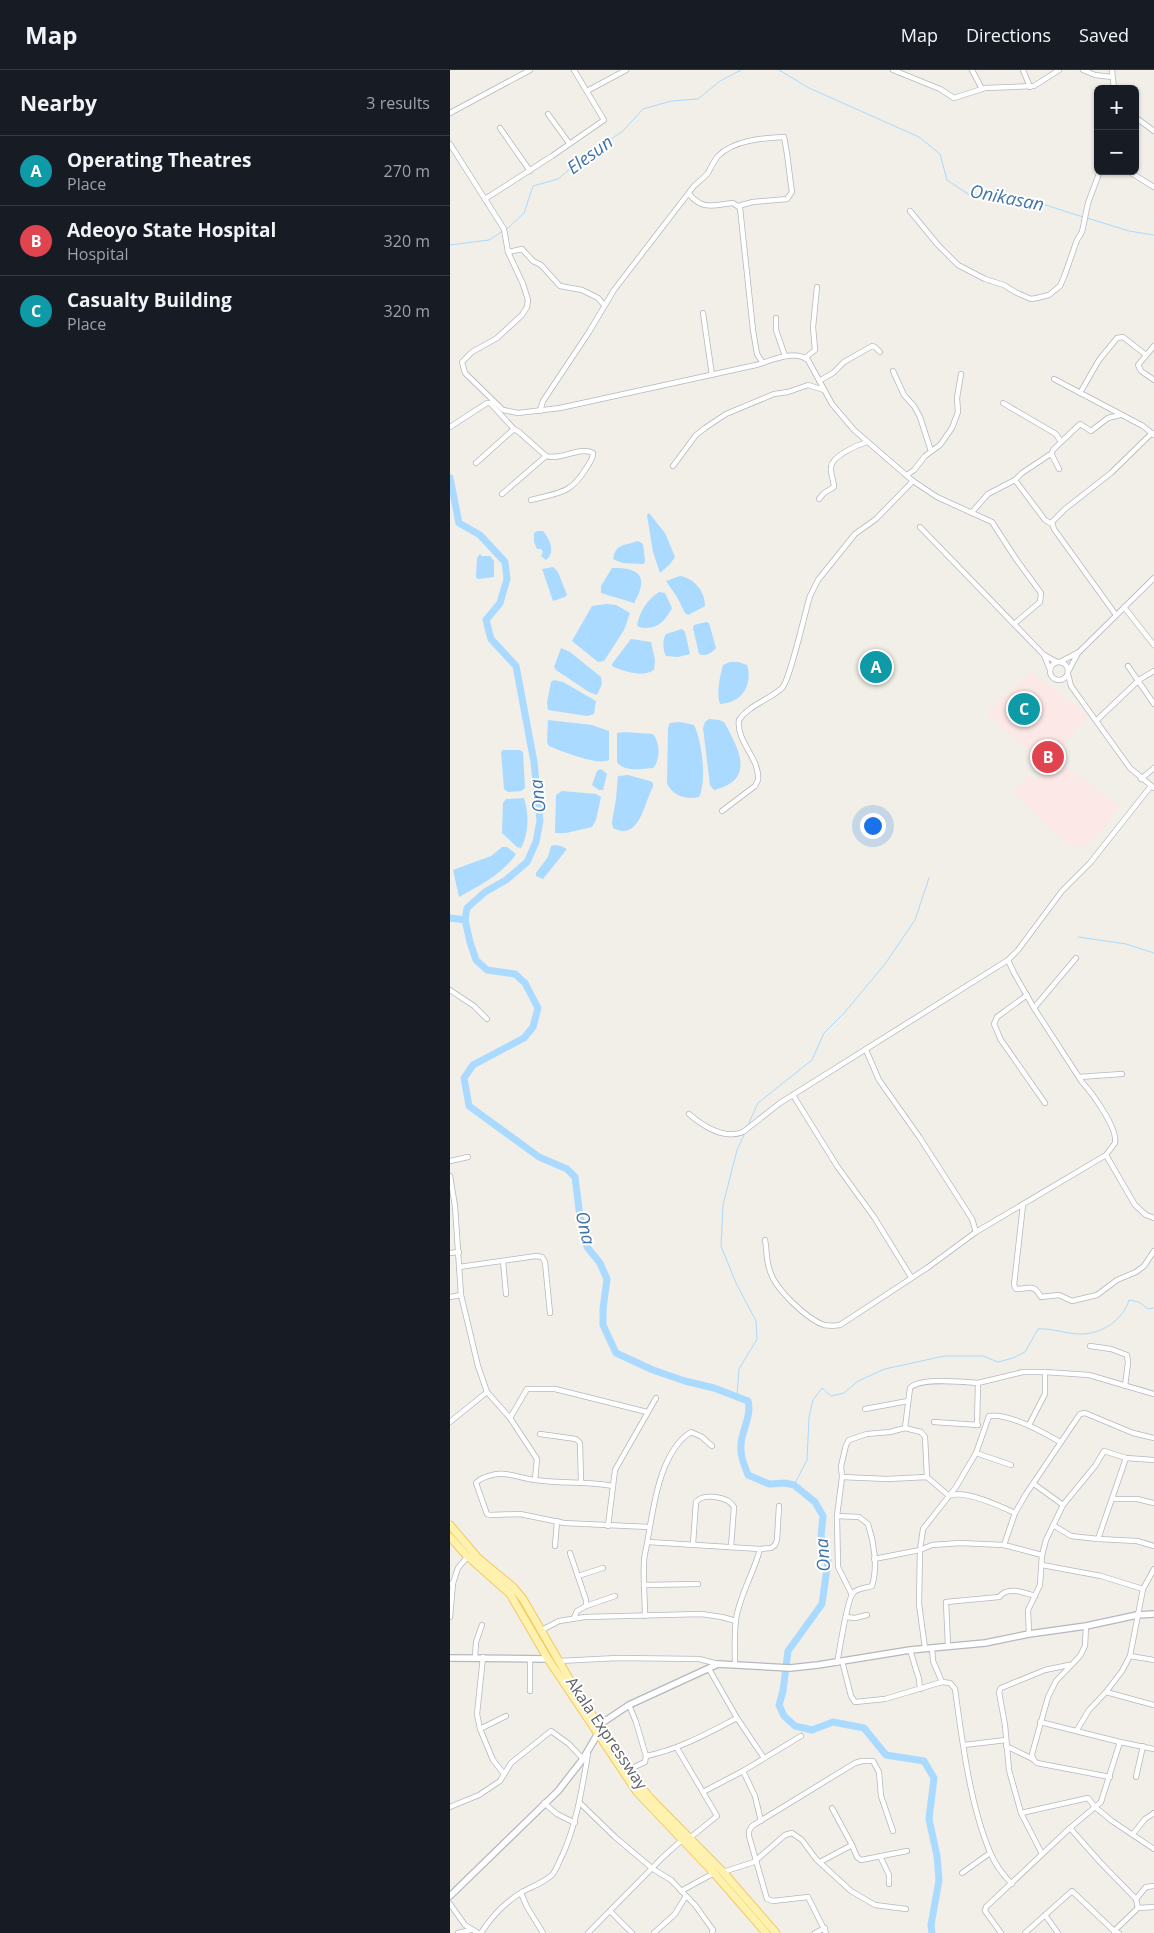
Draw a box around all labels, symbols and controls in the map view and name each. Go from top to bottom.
text: Map [25,18,77,51]
text: Map [901,23,938,47]
text: Directions [966,23,1051,47]
text: Saved [1079,23,1129,47]
map controls [1094,85,1139,175]
button: + [1094,85,1139,130]
text: Nearby [20,89,97,117]
text: 3 results [366,92,430,114]
water label: Elesun [562,129,617,179]
button: − [1094,130,1139,175]
text: Operating Theatres [67,147,251,173]
text: A [30,160,42,182]
text: 270 m [384,160,430,182]
text: Place [67,173,106,195]
water label: Onikasan [968,178,1046,216]
text: Adeoyo State Hospital [67,217,276,243]
text: B [31,230,41,252]
text: 320 m [384,230,430,252]
text: Hospital [67,243,129,265]
text: Casualty Building [67,287,232,313]
text: C [31,300,41,322]
text: 320 m [384,300,430,322]
text: Place [67,313,106,335]
pin: A [860,648,892,686]
pin: C [1008,690,1040,728]
pin: B [1032,738,1064,776]
water label: Ona [523,778,551,814]
your location [860,813,886,839]
water label: Ona [571,1209,601,1247]
water label: Ona [809,1538,835,1573]
street label: Akala Expressway [561,1672,653,1795]

